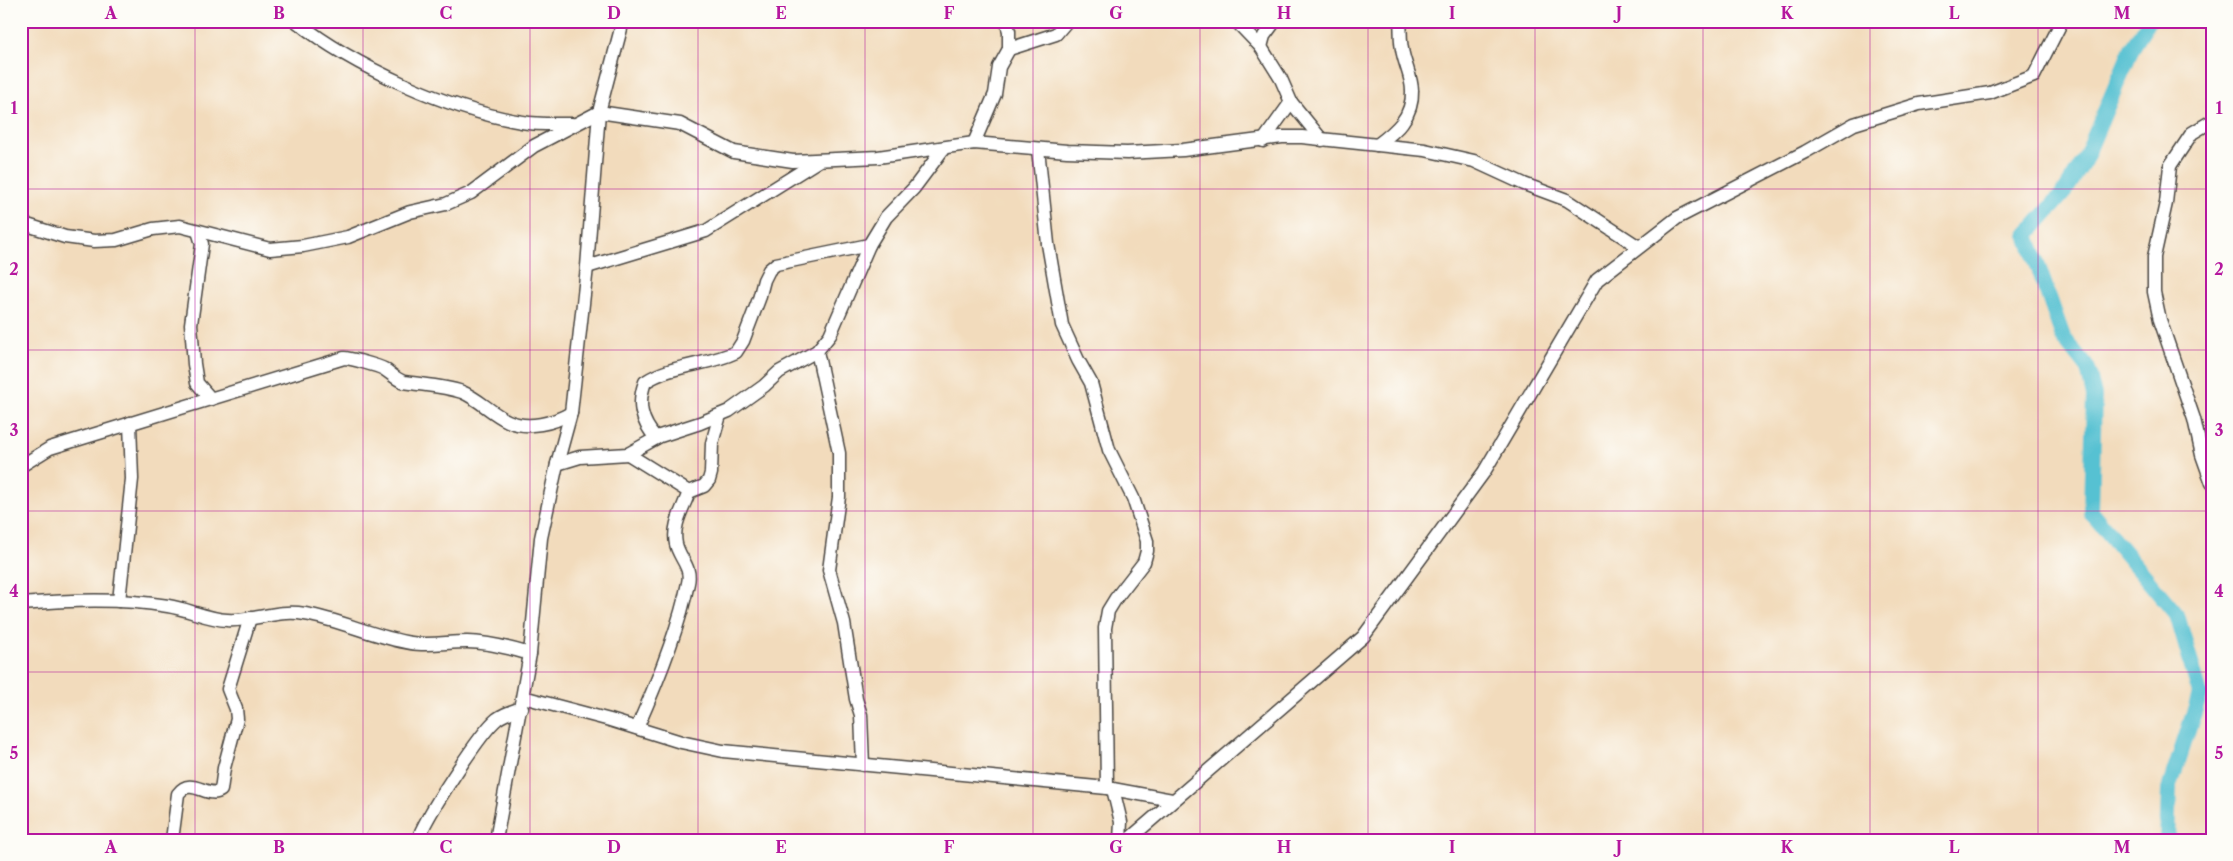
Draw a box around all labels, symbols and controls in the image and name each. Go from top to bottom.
text: A [104,3,118,23]
text: B [273,3,285,23]
text: C [440,3,452,23]
text: D [607,3,621,23]
text: E [775,3,787,23]
text: F [944,3,955,23]
text: G [1109,3,1123,23]
text: H [1277,3,1291,23]
text: I [1449,3,1456,23]
text: J [1613,3,1622,23]
text: K [1781,3,1795,23]
text: L [1948,3,1960,23]
text: M [2114,3,2131,23]
text: 1 [10,98,18,118]
text: 1 [2215,98,2223,118]
text: 2 [9,259,19,279]
text: 2 [2214,259,2224,279]
text: 3 [9,420,19,440]
text: 3 [2214,420,2224,440]
text: 4 [9,581,19,601]
text: 4 [2214,581,2224,601]
text: 5 [10,743,19,763]
text: 5 [2215,743,2224,763]
text: A [104,837,118,857]
text: B [273,837,285,857]
text: C [440,837,452,857]
text: D [607,837,621,857]
text: E [775,837,787,857]
text: F [944,837,955,857]
text: G [1109,837,1123,857]
text: H [1277,837,1291,857]
text: I [1449,837,1456,857]
text: J [1613,837,1622,857]
text: K [1781,837,1795,857]
text: L [1948,837,1960,857]
text: M [2114,837,2131,857]

